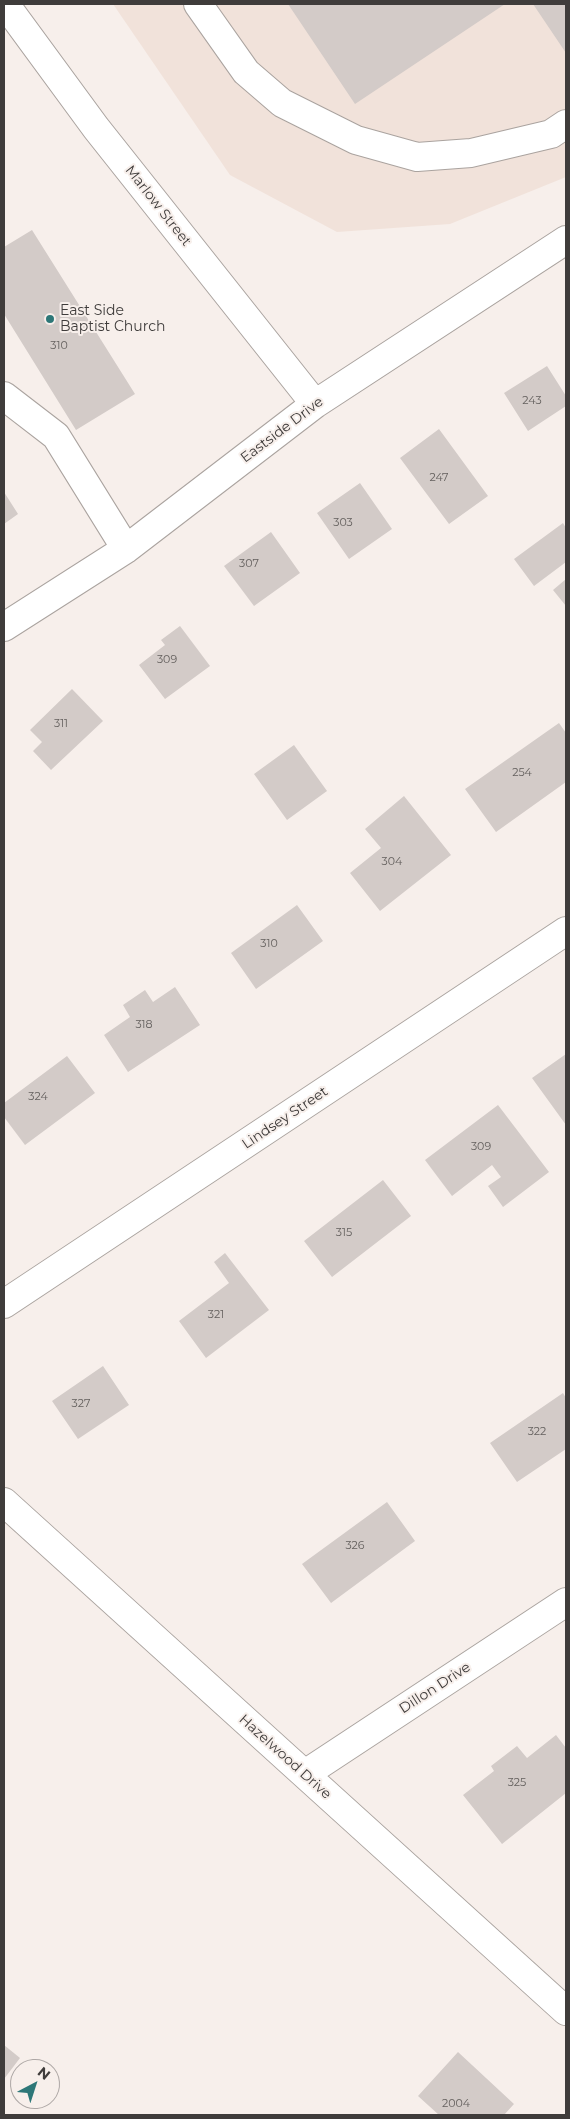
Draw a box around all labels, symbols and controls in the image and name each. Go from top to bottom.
street label: Marlow Street [121,162,195,250]
place label: East Side Baptist Church [60,303,165,336]
marker: East Side Baptist Church [44,313,56,325]
house number: 310 [50,339,68,353]
street label: Eastside Drive [237,394,327,466]
house number: 243 [522,394,542,408]
house number: 247 [429,471,449,485]
house number: 303 [333,516,353,530]
house number: 307 [239,557,259,571]
house number: 309 [157,653,177,667]
house number: 311 [54,717,68,731]
house number: 254 [512,766,532,780]
house number: 304 [382,855,402,869]
house number: 310 [260,937,278,951]
house number: 318 [135,1018,153,1032]
street label: Lindsey Street [239,1083,331,1153]
house number: 324 [28,1090,48,1104]
house number: 309 [471,1140,491,1154]
house number: 315 [336,1226,352,1240]
house number: 321 [208,1308,224,1322]
house number: 327 [72,1397,90,1411]
house number: 322 [528,1425,546,1439]
house number: 326 [345,1539,365,1553]
street label: Dillon Drive [396,1659,474,1717]
street label: Hazelwood Drive [235,1711,335,1803]
house number: 325 [508,1776,526,1790]
north arrow [10,2059,60,2109]
text: N [34,2063,54,2084]
house number: 2004 [442,2097,470,2111]

